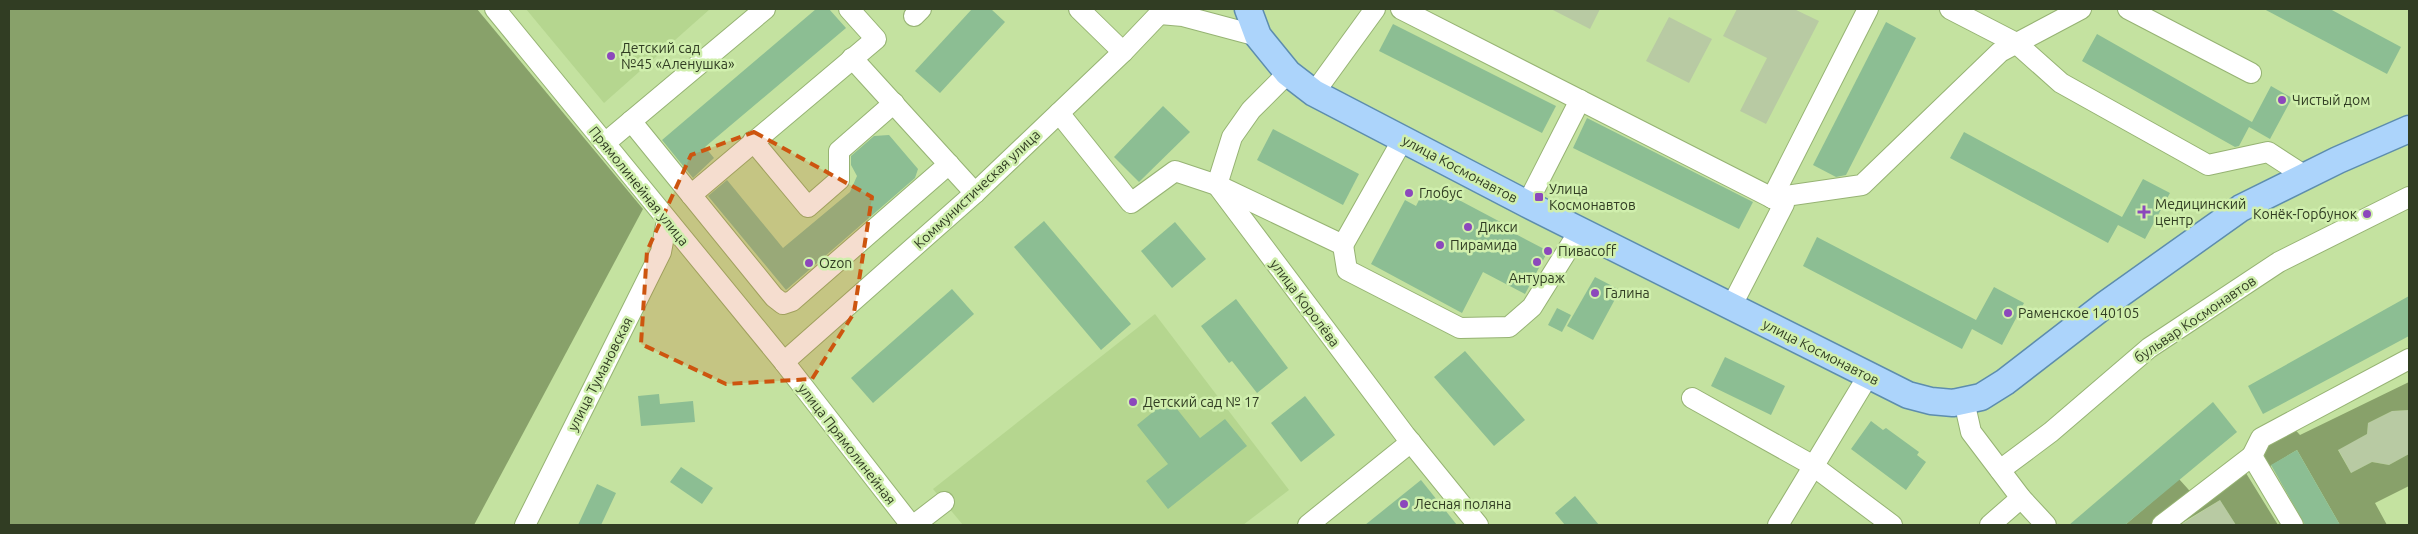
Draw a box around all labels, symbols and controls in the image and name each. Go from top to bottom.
place label: Детский сад №45 «Аленушка» [621,40,735,72]
marker: Детский сад №45 «Аленушка» [605,50,617,62]
place label: Чистый дом [2292,92,2370,108]
marker: Чистый дом [2276,94,2288,106]
street label: Прямолинейная улица [586,123,692,249]
street label: Коммунистическая улица [911,126,1043,252]
street label: улица Космонавтов [1400,132,1520,206]
place label: Улица Космонавтов [1549,181,1636,213]
place label: Глобус [1419,185,1463,201]
marker: Глобус [1403,187,1415,199]
marker: Улица Космонавтов [1533,191,1545,203]
place label: Медицинский центр [2155,196,2246,228]
marker: Медицинский центр [2137,205,2151,219]
place label: Конёк-Горбунок [2253,206,2357,222]
marker: Конёк-Горбунок [2361,208,2373,220]
place label: Дикси [1478,219,1518,235]
marker: Дикси [1462,221,1474,233]
place label: Пирамида [1450,237,1517,253]
marker: Пирамида [1434,239,1446,251]
place label: Пивасоff [1558,243,1617,259]
marker: Пивасоff [1542,245,1554,257]
place label: Ozon [819,255,852,271]
street label: улица Королёва [1267,256,1343,350]
marker: Антураж [1531,256,1543,268]
marker: Ozon [803,257,815,269]
place label: Антураж [1509,270,1566,286]
street label: бульвар Космонавтов [2131,272,2259,366]
place label: Галина [1605,285,1650,301]
marker: Галина [1589,287,1601,299]
place label: Раменское 140105 [2018,305,2139,321]
marker: Раменское 140105 [2002,307,2014,319]
street label: улица Тумановская [564,314,636,434]
street label: улица Космонавтов [1760,316,1882,388]
street label: улица Прямолинейная [795,380,899,508]
place label: Детский сад № 17 [1143,394,1260,410]
marker: Детский сад № 17 [1127,396,1139,408]
place label: Лесная поляна [1414,496,1511,512]
marker: Лесная поляна [1398,498,1410,510]

